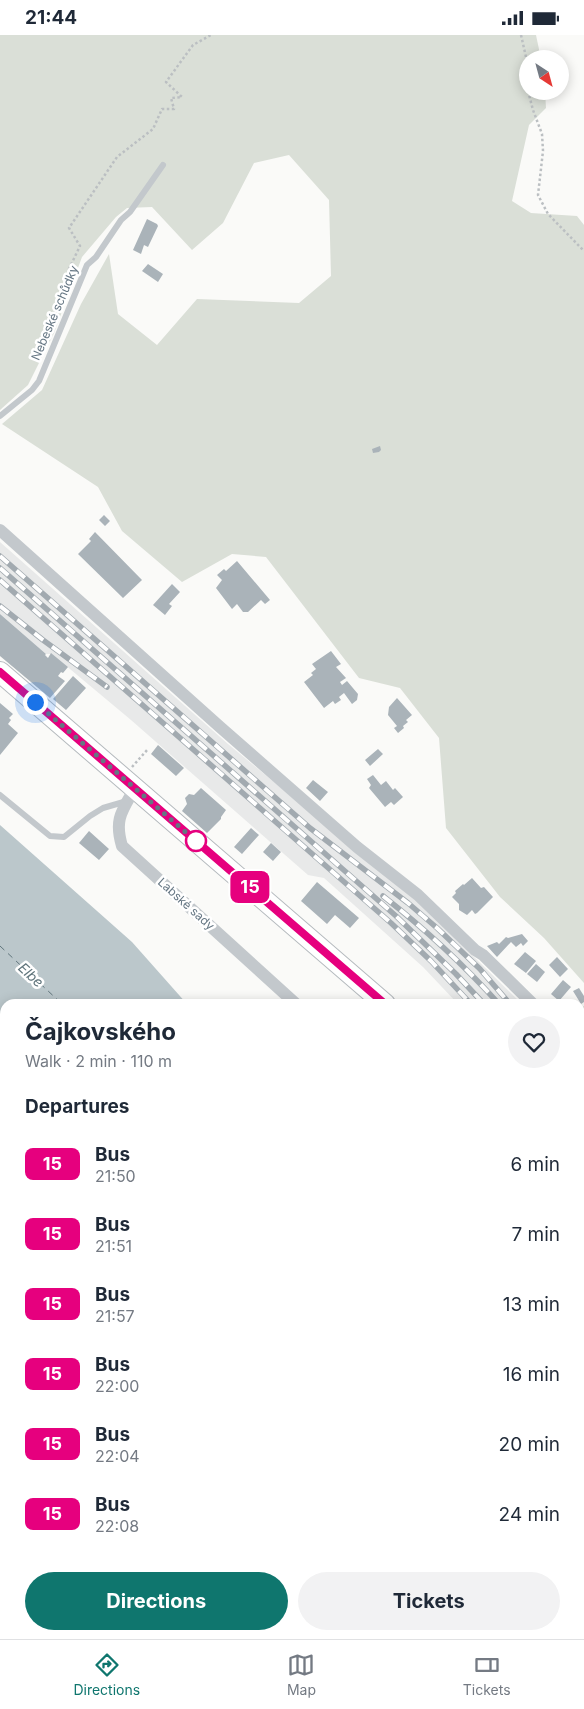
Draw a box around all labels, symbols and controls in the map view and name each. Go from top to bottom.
text: 21:44 [25,6,77,29]
north arrow [519,50,569,100]
map controls [519,50,569,100]
street label: Nebeské schůdky [28,263,81,362]
your location [23,690,48,715]
unlabelled marker [185,830,207,852]
line badge: 15 [228,871,272,903]
street label: Labské sady [155,874,218,933]
text: 15 [240,876,260,897]
water label: Elbe [15,959,48,991]
button: heart [508,1016,560,1068]
text: Čajkovského [25,1017,176,1046]
text: Walk · 2 min · 110 m [25,1051,172,1071]
text: Departures [25,1095,129,1118]
text: Bus [95,1143,130,1166]
text: 15 [43,1153,62,1174]
text: 6 min [510,1153,560,1176]
text: 21:50 [95,1166,136,1186]
text: Bus [95,1213,130,1236]
text: 15 [43,1223,62,1244]
text: 7 min [511,1223,560,1246]
text: 21:51 [95,1236,132,1256]
text: Bus [95,1283,130,1306]
text: 15 [43,1293,62,1314]
text: 13 min [503,1293,560,1316]
text: 21:57 [95,1306,135,1326]
text: Bus [95,1353,130,1376]
text: 15 [43,1363,62,1384]
text: 16 min [503,1363,560,1386]
text: 22:00 [95,1376,139,1396]
text: Bus [95,1423,130,1446]
text: 15 [43,1433,62,1454]
text: 20 min [499,1433,560,1456]
text: 22:04 [95,1446,140,1466]
text: Bus [95,1493,130,1516]
text: 15 [43,1503,62,1524]
text: 24 min [499,1503,560,1526]
text: 22:08 [95,1516,139,1536]
button: Directions [25,1572,288,1630]
button: Tickets [298,1572,560,1630]
tab: Directions [73,1651,140,1698]
tab: Map [287,1651,316,1698]
tab: Tickets [463,1651,511,1698]

